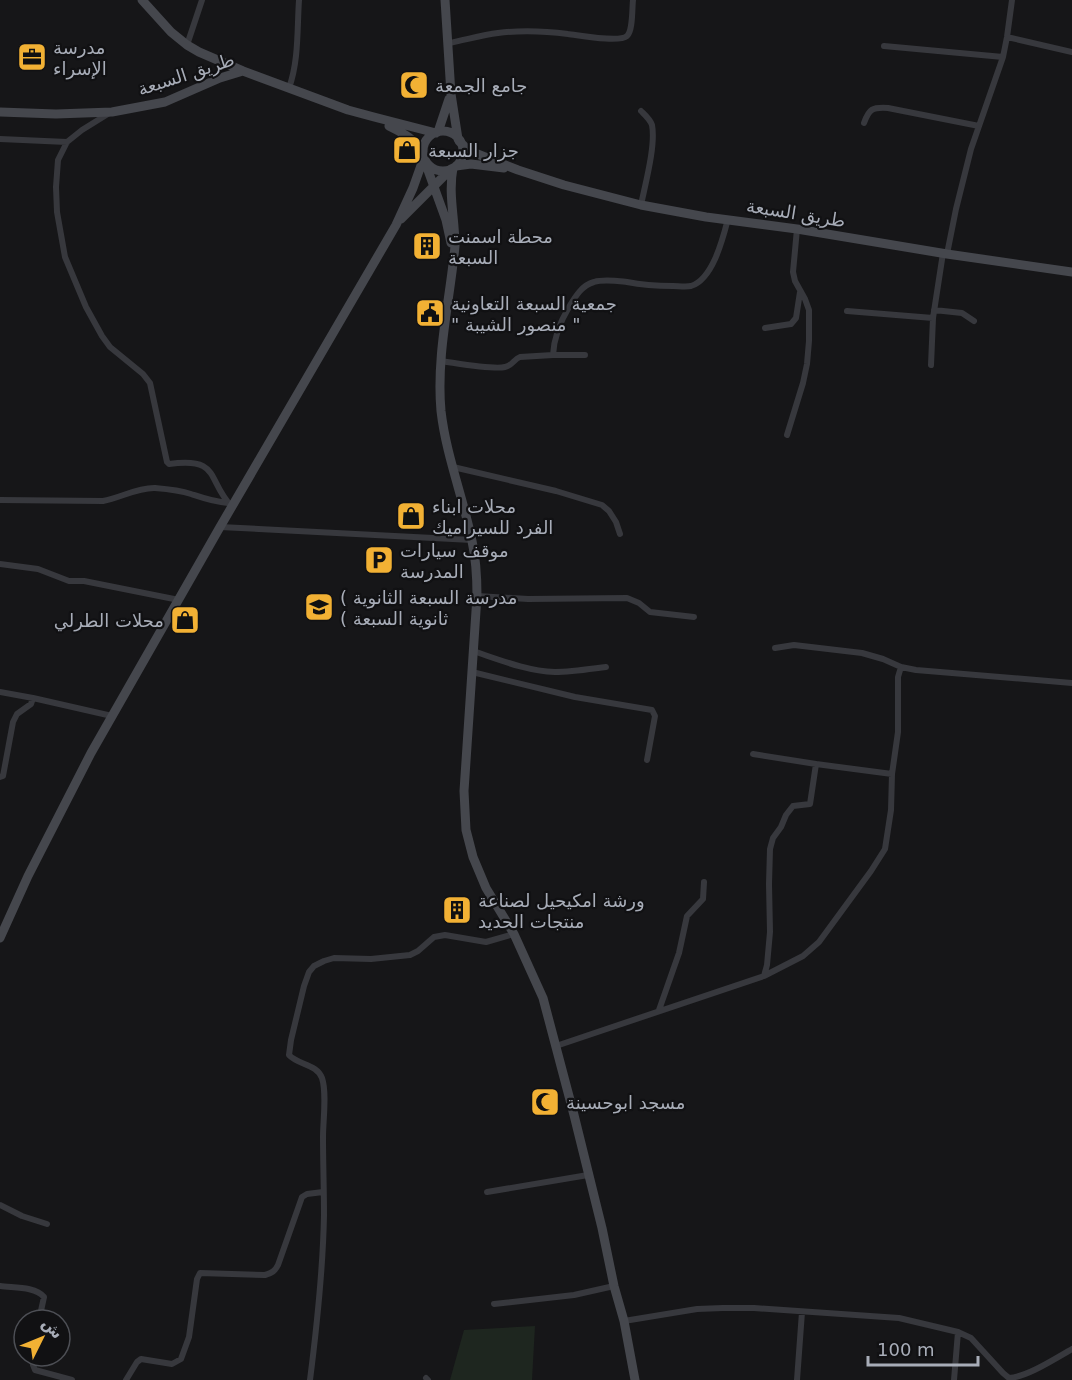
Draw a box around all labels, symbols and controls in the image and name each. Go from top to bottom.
place label: مدرسة الإسراء [53,37,107,80]
office icon: مدرسة الإسراء [16,41,48,73]
street label: طريق السبعة [135,49,237,100]
mosque icon: جامع الجمعة [398,69,430,101]
place label: جامع الجمعة [435,75,527,97]
shop icon: جزار السبعة [391,134,423,166]
place label: جزار السبعة [428,140,519,162]
street label: طريق السبعة [745,195,847,232]
place label: محطة اسمنت السبعة [448,226,553,268]
building icon: محطة اسمنت السبعة [411,230,443,262]
place label: جمعية السبعة التعاونية " منصور الشيبة " [451,293,617,336]
public building icon: جمعية السبعة التعاونية " منصور الشيبة " [414,297,446,329]
place label: محلات ابناء الفرد للسيراميك [432,496,553,539]
shop icon: محلات ابناء الفرد للسيراميك [395,500,427,532]
place label: موقف سيارات المدرسة [400,540,509,582]
parking icon: موقف سيارات المدرسة [363,544,395,576]
place label: ( مدرسة السبعة الثانوية ( ثانوية السبعة [340,587,517,630]
school or university icon: ( مدرسة السبعة الثانوية ( ثانوية السبعة [303,591,335,623]
shop icon: محلات الطرلي [169,604,201,636]
place label: محلات الطرلي [54,610,164,632]
place label: ورشة امكيحيل لصناعة منتجات الحديد [478,890,645,932]
building icon: ورشة امكيحيل لصناعة منتجات الحديد [441,894,473,926]
mosque icon: مسجد ابوحسينة [529,1086,561,1118]
place label: مسجد ابوحسينة [566,1092,686,1114]
north arrow [12,1308,72,1368]
text: ش [38,1314,67,1343]
scale bar [868,1329,978,1367]
text: 100 m [877,1339,935,1360]

